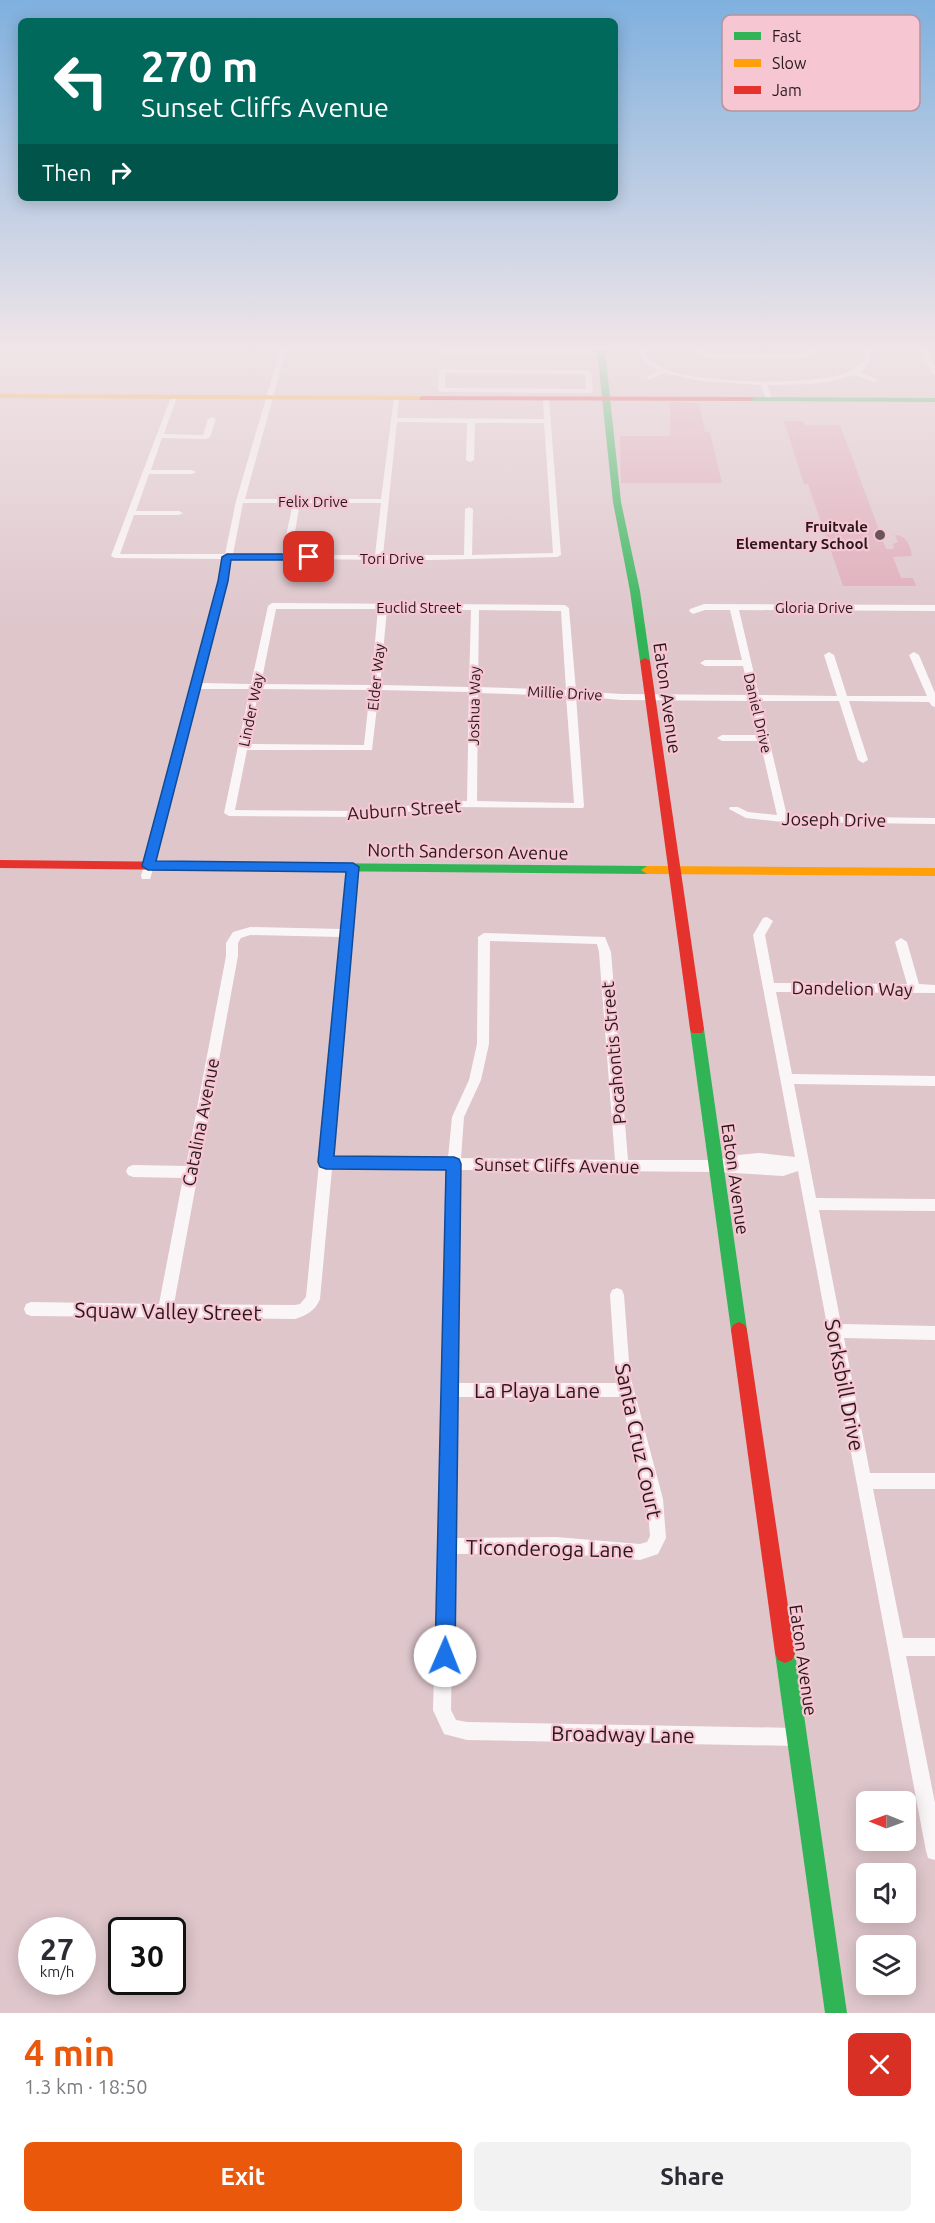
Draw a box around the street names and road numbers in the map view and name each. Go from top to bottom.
street label: Felix Drive [278,493,348,510]
street label: Tori Drive [360,550,424,567]
street label: Euclid Street [376,599,462,616]
street label: Gloria Drive [775,599,853,616]
street label: Eaton Avenue [650,641,686,755]
street label: Elder Way [364,643,388,711]
street label: Joshua Way [465,666,483,746]
street label: Daniel Drive [741,671,775,755]
street label: Linder Way [235,672,267,748]
street label: Millie Drive [527,683,603,703]
street label: Auburn Street [346,795,462,823]
street label: Joseph Drive [782,808,886,830]
street label: North Sanderson Avenue [367,839,569,863]
street label: Dandelion Way [791,977,913,999]
street label: Pocahontis Street [597,981,629,1125]
street label: Catalina Avenue [178,1056,222,1188]
street label: Eaton Avenue [718,1122,754,1236]
street label: Sunset Cliffs Avenue [474,1154,640,1176]
street label: Squaw Valley Street [74,1297,262,1325]
street label: Sorksbill Drive [820,1317,870,1453]
street label: Santa Cruz Court [611,1361,667,1521]
street label: La Playa Lane [474,1378,600,1402]
street label: Ticonderoga Lane [466,1535,634,1561]
street label: Eaton Avenue [786,1603,822,1717]
street label: Broadway Lane [551,1721,695,1747]

